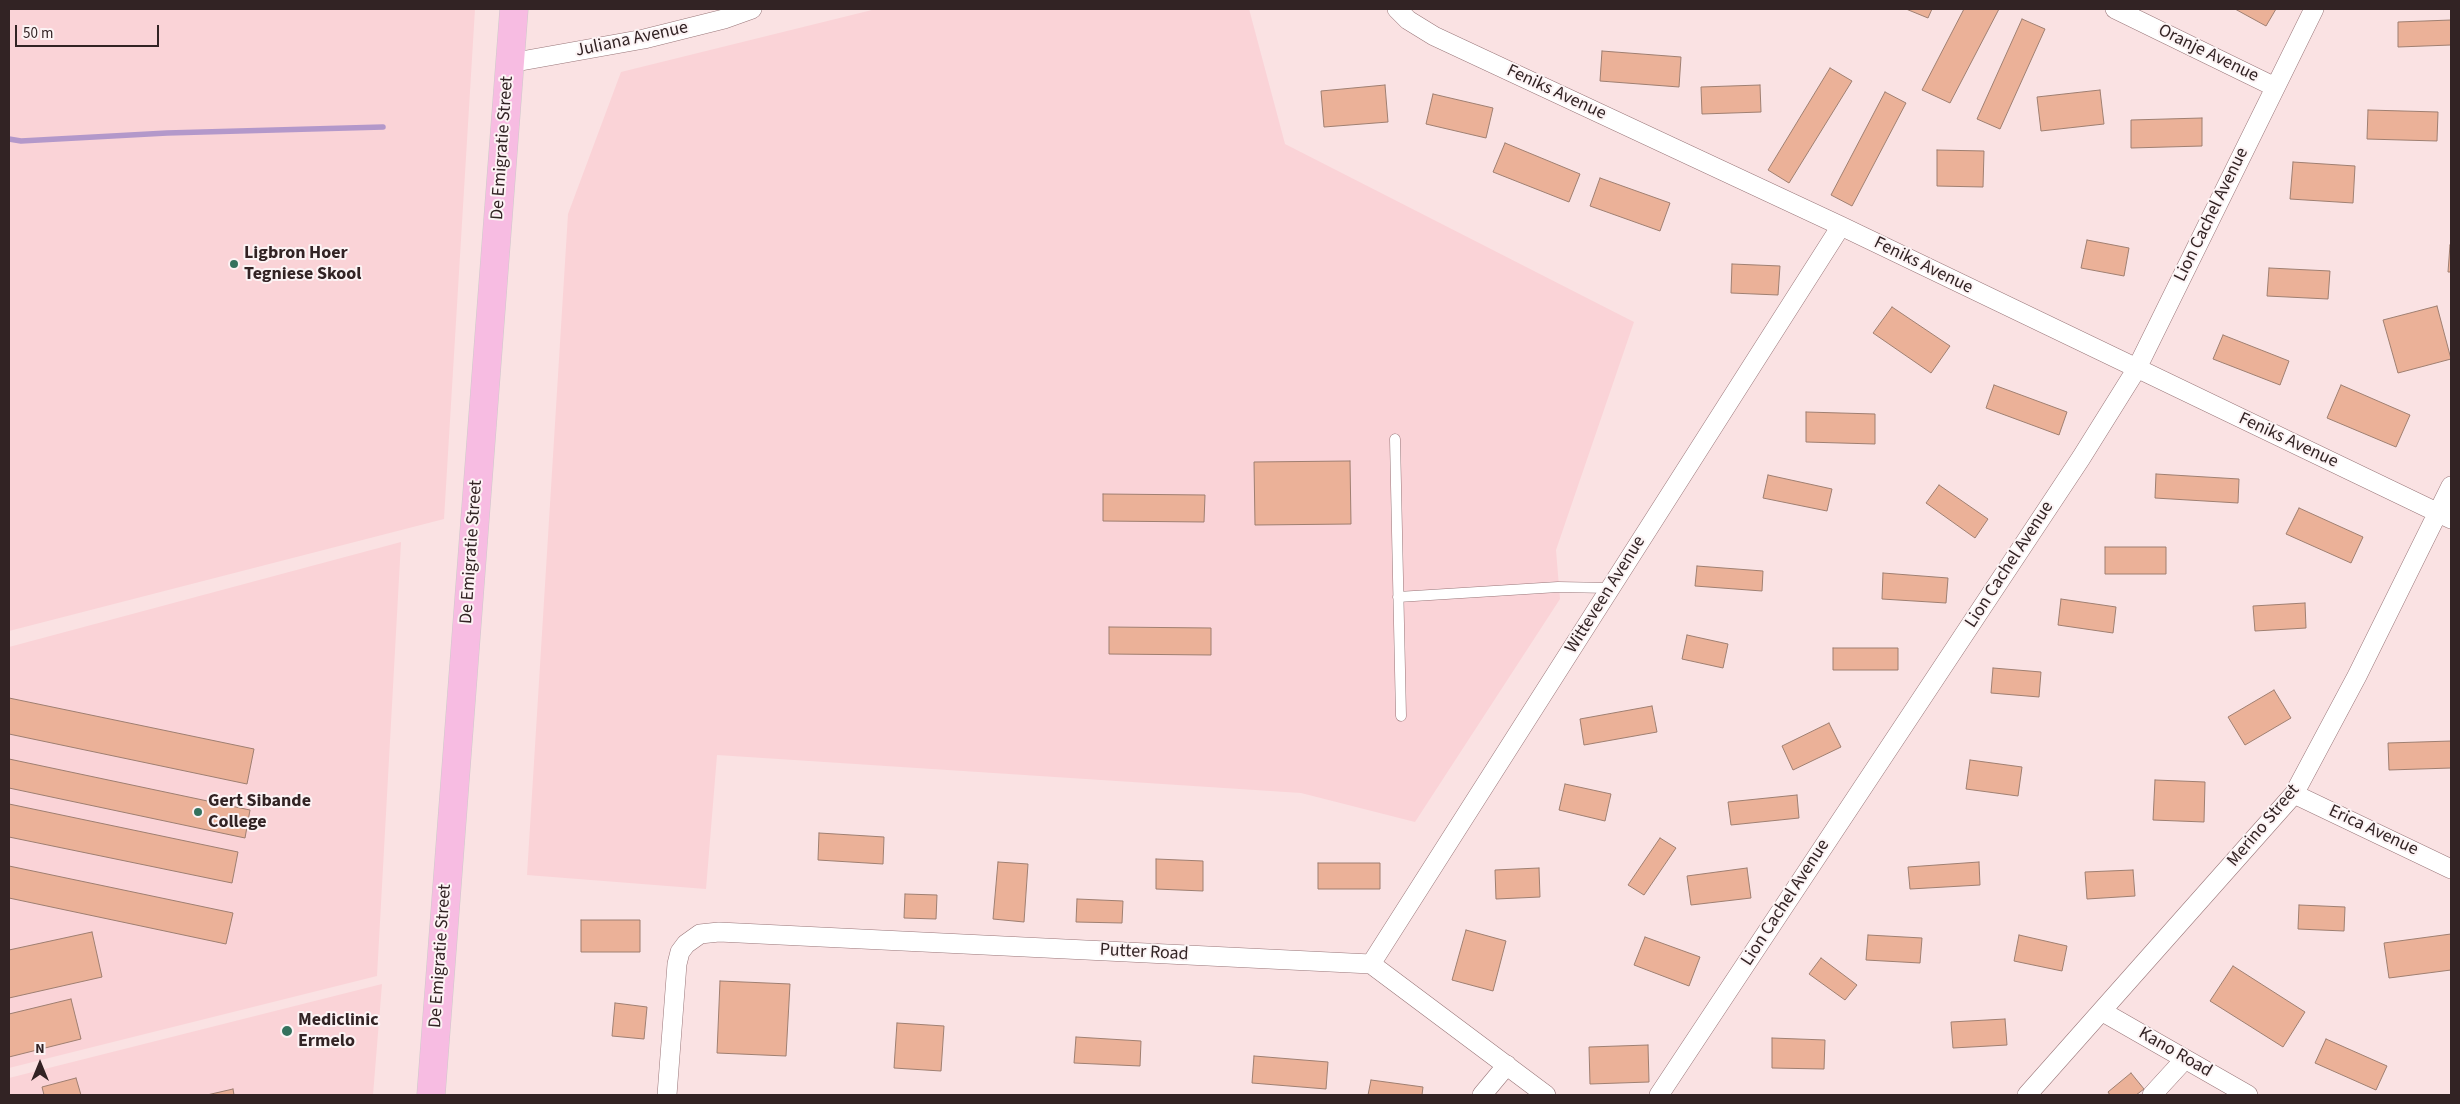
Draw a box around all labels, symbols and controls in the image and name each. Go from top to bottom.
scale bar [18,15,161,47]
street label: Juliana Avenue [574,18,690,62]
street label: Oranje Avenue [2154,20,2262,88]
text: 50 m [23,23,53,44]
street label: Feniks Avenue [1503,61,1609,125]
street label: De Emigratie Street [487,75,519,221]
street label: Lion Cachel Avenue [2170,145,2254,285]
street label: Feniks Avenue [1870,233,1976,299]
place label: Ligbron Hoer Tegniese Skool [244,243,361,286]
marker: Ligbron Hoer Tegniese Skool [228,258,240,270]
street label: Feniks Avenue [2235,409,2341,473]
street label: De Emigratie Street [456,479,488,625]
street label: Lion Cachel Avenue [1961,498,2059,632]
street label: Witteveen Avenue [1561,532,1651,658]
street label: Merino Street [2223,780,2305,872]
place label: Gert Sibande College [208,791,311,834]
street label: Erica Avenue [2325,801,2421,861]
marker: Gert Sibande College [192,806,204,818]
street label: Lion Cachel Avenue [1737,836,1835,970]
street label: De Emigratie Street [425,883,457,1029]
street label: Putter Road [1099,940,1189,966]
place label: Mediclinic Ermelo [298,1010,379,1052]
street label: Kano Road [2134,1023,2216,1083]
marker: Mediclinic Ermelo [280,1024,294,1038]
north arrow [15,1039,65,1089]
text: N [35,1039,45,1059]

